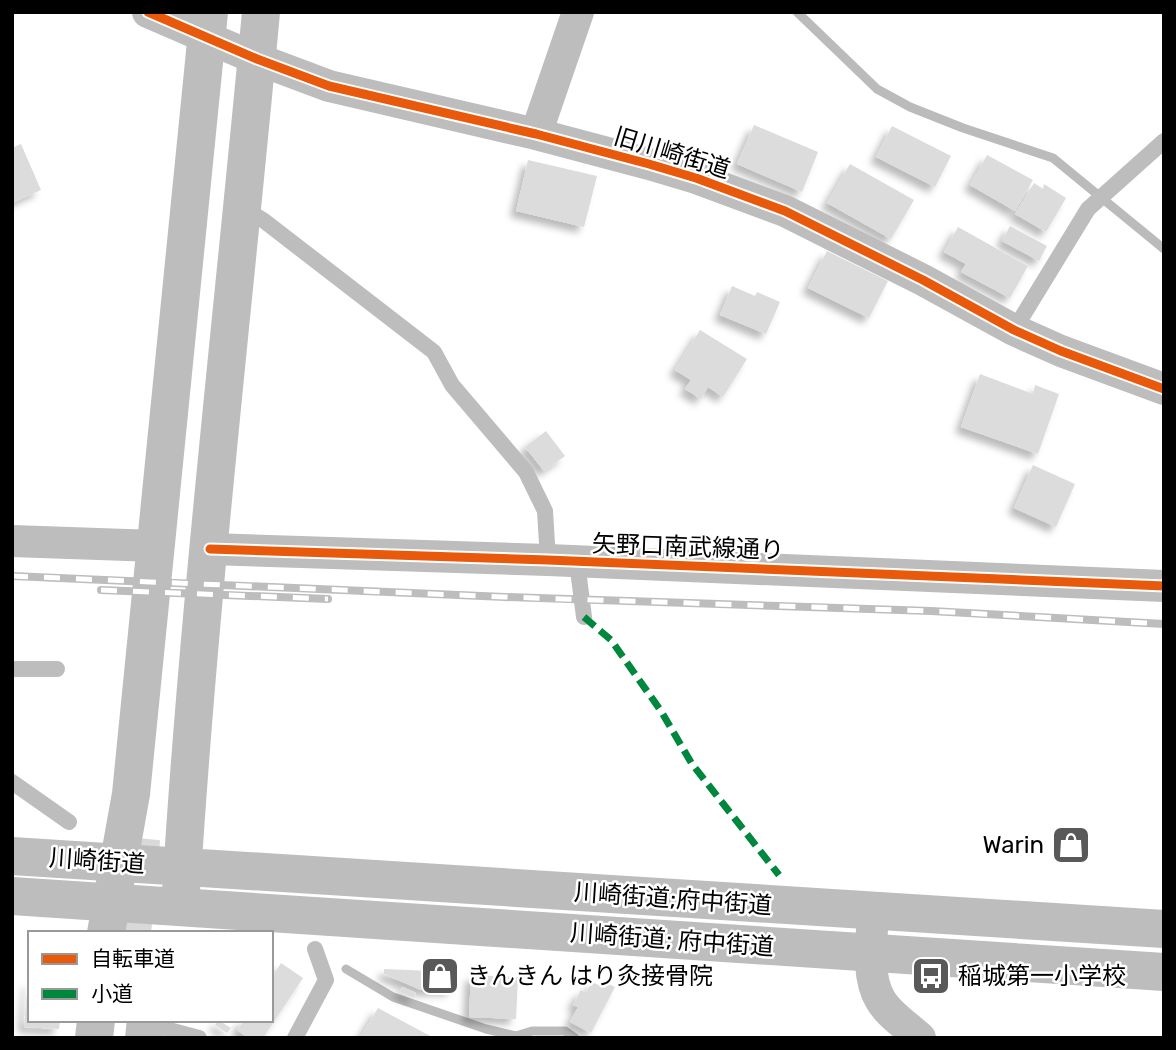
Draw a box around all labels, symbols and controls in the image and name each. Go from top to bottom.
street label: 旧川崎街道 [611,122,733,184]
street label: 矢野口南武線通り [592,530,784,564]
shop icon: Warin [1050,824,1092,866]
place label: Warin [983,831,1044,859]
street label: 川崎街道 [48,844,146,878]
street label: 川崎街道;府中街道 [573,878,773,920]
street label: 川崎街道; 府中街道 [569,919,775,961]
legend [28,931,273,1022]
text: 自転車道 [91,946,175,971]
shop icon: きんきん はり灸接骨院 [419,955,461,997]
bus stop icon: 稲城第一小学校 [910,955,952,997]
place label: きんきん はり灸接骨院 [467,962,713,990]
place label: 稲城第一小学校 [958,962,1126,990]
text: 小道 [91,981,133,1006]

